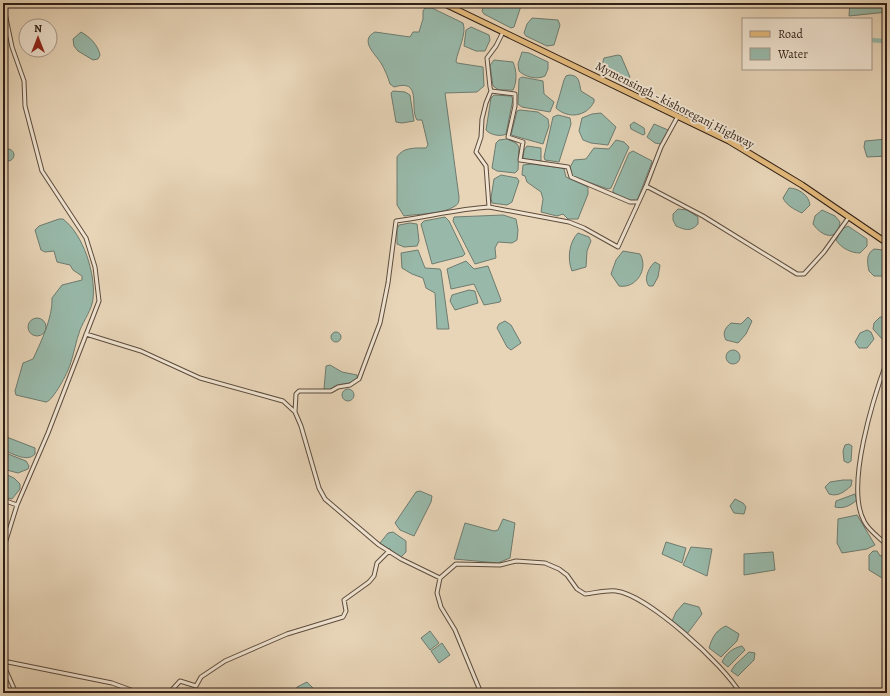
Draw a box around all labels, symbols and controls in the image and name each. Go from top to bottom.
north arrow [18,18,58,58]
legend [742,18,872,70]
text: N [34,21,42,36]
text: Road [778,26,804,42]
text: Water [777,46,808,62]
street label: Mymensingh - kishoreganj Highway [593,58,758,152]

